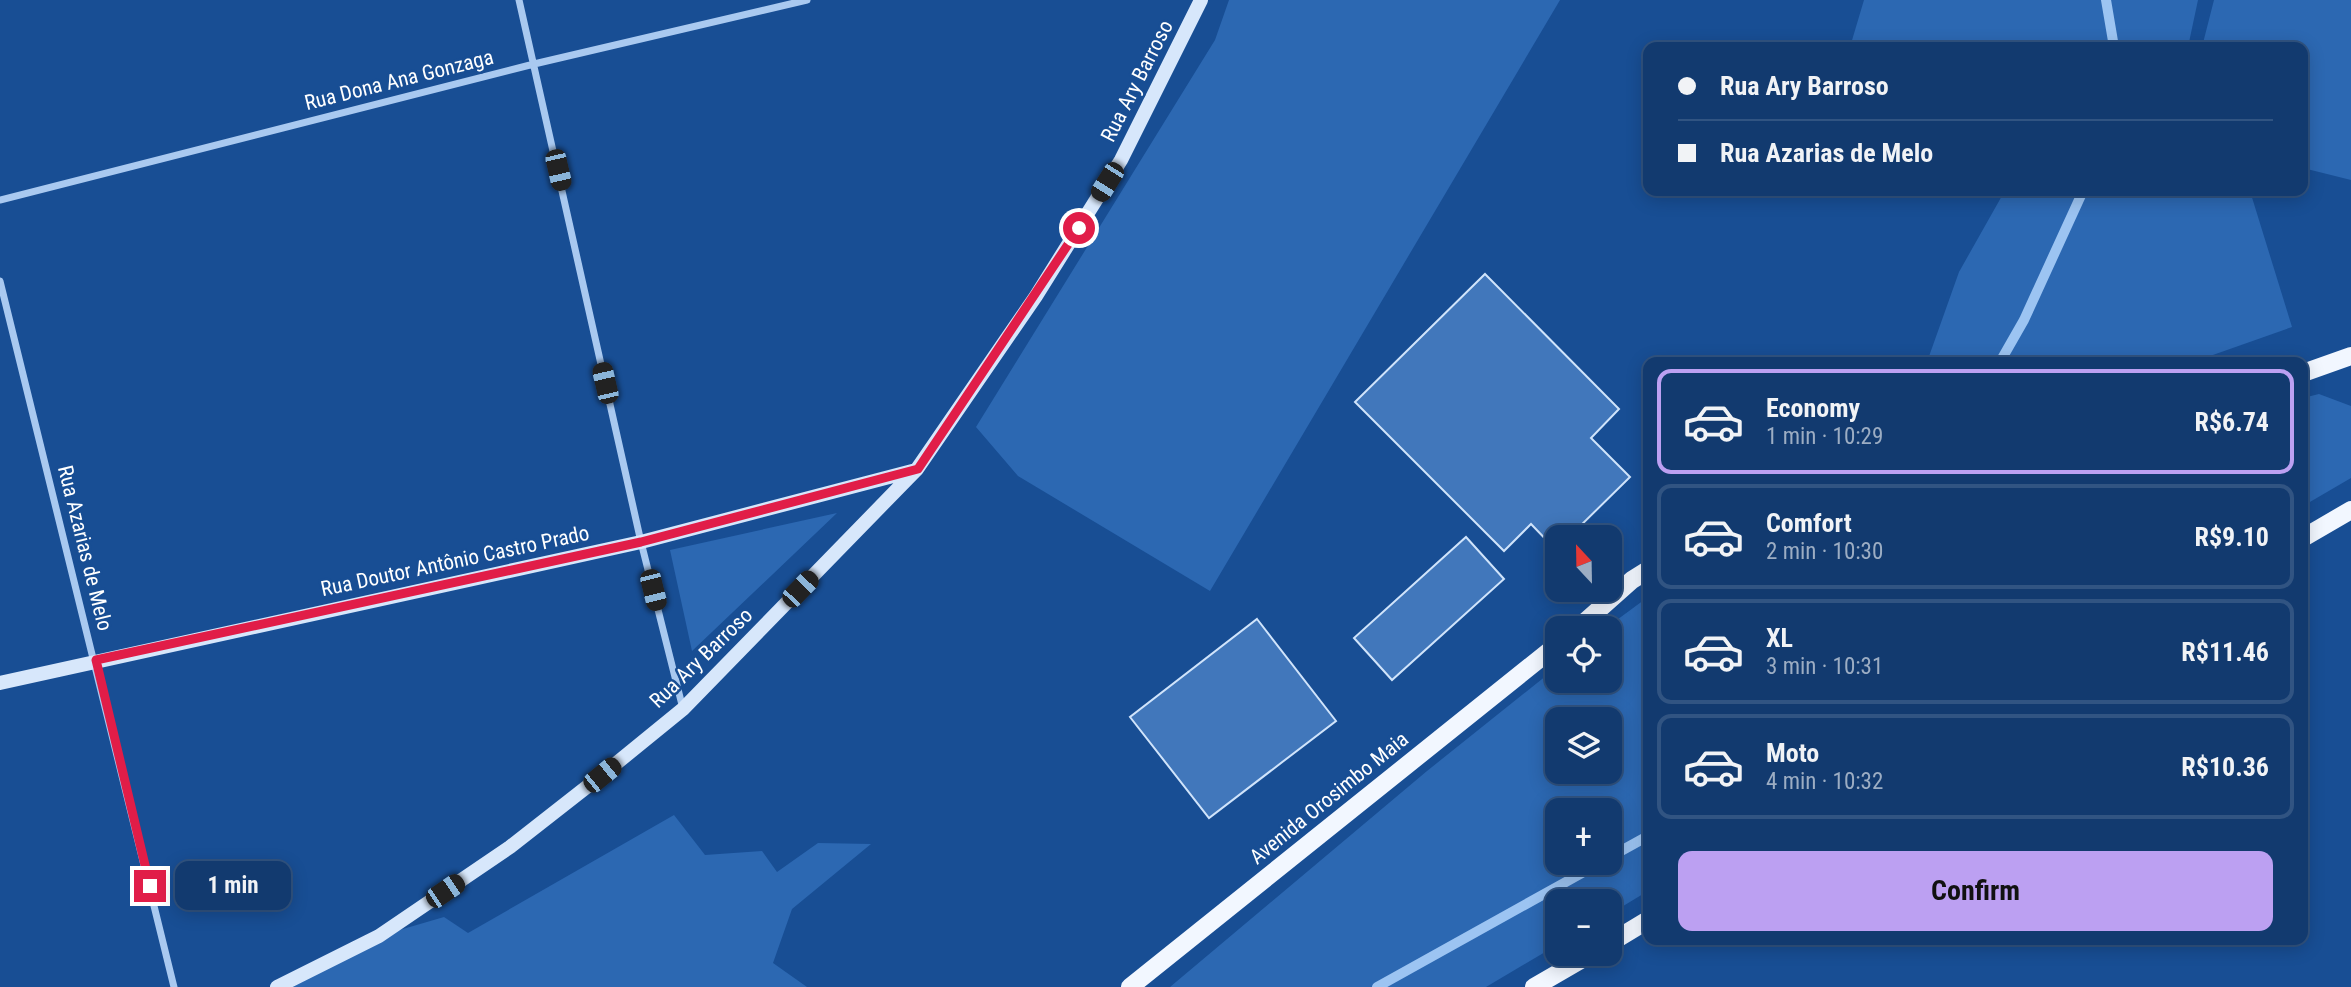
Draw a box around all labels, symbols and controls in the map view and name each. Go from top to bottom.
street label: Rua Ary Barroso [1096,16,1178,146]
street label: Rua Dona Ana Gonzaga [302,45,496,115]
text: Rua Ary Barroso [1720,71,1889,101]
text: Rua Azarias de Melo [1720,138,1933,168]
car [544,147,573,193]
car [1087,159,1128,205]
route start [1063,212,1095,244]
car [591,360,620,406]
icon: car [1682,390,1745,453]
text: Economy [1766,393,1860,423]
text: R$6.74 [2195,407,2269,437]
text: 1 min · 10:29 [1766,423,1883,450]
street label: Rua Azarias de Melo [53,463,117,633]
icon: car [1682,505,1745,568]
text: Comfort [1766,508,1852,538]
street label: Rua Doutor Antônio Castro Prado [319,521,591,601]
text: R$9.10 [2195,522,2269,552]
north arrow [1545,525,1622,602]
map controls [1545,525,1622,966]
text: 2 min · 10:30 [1766,538,1883,565]
car [638,567,669,613]
car [778,567,823,611]
street label: Rua Ary Barroso [645,603,757,713]
button: locate [1545,616,1622,693]
icon: car [1682,620,1745,683]
text: XL [1766,623,1793,653]
text: R$11.46 [2181,637,2269,667]
text: 3 min · 10:31 [1766,653,1883,680]
button: layers [1545,707,1622,784]
street label: Avenida Orosimbo Maia [1245,727,1413,869]
icon: car [1682,735,1745,798]
text: Moto [1766,738,1819,768]
text: R$10.36 [2181,752,2269,782]
car [580,754,625,796]
text: 4 min · 10:32 [1766,768,1883,795]
button: + [1545,798,1622,875]
button: Confirm [1678,851,2273,931]
callout: 1 min [174,862,290,910]
route end [134,870,166,902]
car [422,871,469,911]
text: 1 min [207,872,259,899]
button: − [1545,889,1622,966]

